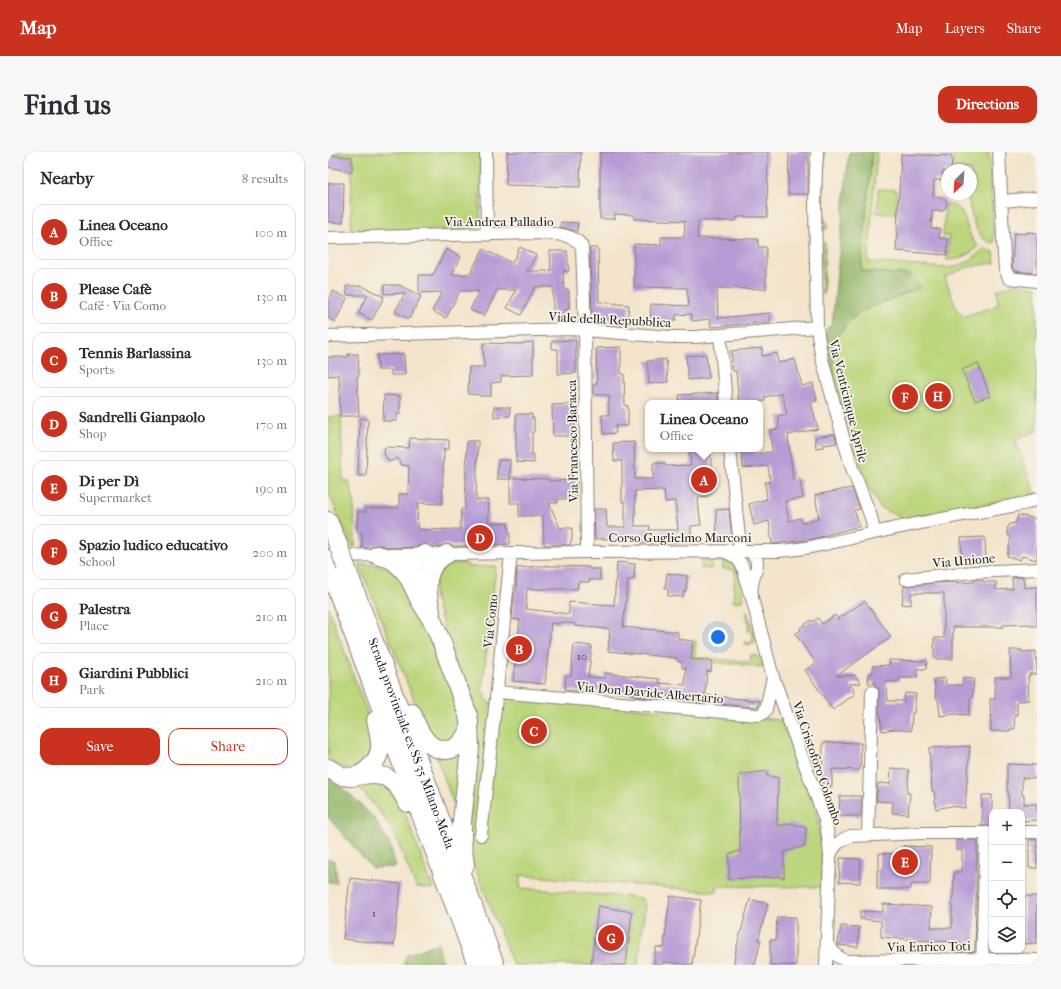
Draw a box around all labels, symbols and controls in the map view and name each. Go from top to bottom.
text: Map [20,17,56,39]
text: Map [896,20,923,37]
text: Layers [945,20,985,37]
text: Share [1007,20,1041,37]
button: Directions [938,86,1037,123]
text: Find us [24,88,111,121]
north arrow [941,164,977,200]
text: Nearby [40,168,94,188]
text: 8 results [242,171,288,186]
street label: Via Andrea Palladio [443,214,554,229]
text: Linea Oceano [79,216,168,234]
text: A [50,225,58,240]
text: 100 m [254,225,287,240]
text: Office [79,234,113,249]
text: Please Cafè [79,280,152,298]
text: B [50,289,58,304]
text: 130 m [256,289,287,304]
text: Café · Via Como [79,298,166,313]
street label: Viale della Repubblica [547,309,673,330]
street label: Via Venticinque Aprile [826,337,871,465]
text: Tennis Barlassina [79,344,191,362]
text: C [50,353,58,368]
text: 130 m [256,353,287,368]
text: Sports [79,362,114,377]
street label: Via Francesco Baracca [564,379,581,503]
pin: H [925,381,951,411]
pin: F [892,382,918,412]
popup [645,400,763,452]
text: Sandrelli Gianpaolo [79,408,205,426]
text: Linea Oceano [660,410,748,428]
text: D [49,417,59,432]
text: 170 m [255,417,287,432]
text: Shop [79,426,107,441]
text: Office [660,428,693,443]
pin: A [691,465,717,495]
text: Di per Dì [79,472,139,490]
text: E [50,481,58,496]
text: 190 m [255,481,287,496]
text: Supermarket [79,490,152,505]
pin: D [467,523,493,553]
street label: Corso Guglielmo Marconi [609,530,752,545]
text: Spazio ludico educativo [79,536,228,554]
text: F [51,545,57,560]
text: 200 m [252,545,287,560]
street label: Via Unione [931,550,997,571]
text: School [79,554,115,569]
street label: Via Como [480,593,501,650]
text: Palestra [79,600,131,618]
text: G [49,609,59,624]
text: 210 m [255,609,287,624]
text: Place [79,618,109,633]
your location [708,627,728,647]
pin: B [506,634,532,664]
street label: Strada provinciale ex SS 35 Milano-Meda [365,636,458,852]
house number: 10 [577,650,587,663]
text: Giardini Pubblici [79,664,189,682]
text: H [49,673,59,688]
text: 210 m [255,673,287,688]
street label: Via Don Davide Albertario [575,679,724,706]
text: Park [79,682,105,697]
street label: Via Cristoforo Colombo [789,698,846,827]
pin: C [521,716,547,746]
button: Save [40,728,160,765]
button: Share [168,728,288,765]
map controls [989,809,1025,953]
button: + [989,809,1025,845]
button: − [989,845,1025,881]
pin: E [892,847,918,877]
button: locate [989,881,1025,917]
house number: 1 [372,907,376,920]
button: layers [989,917,1025,953]
pin: G [598,923,624,953]
street label: Via Enrico Toti [886,938,971,955]

